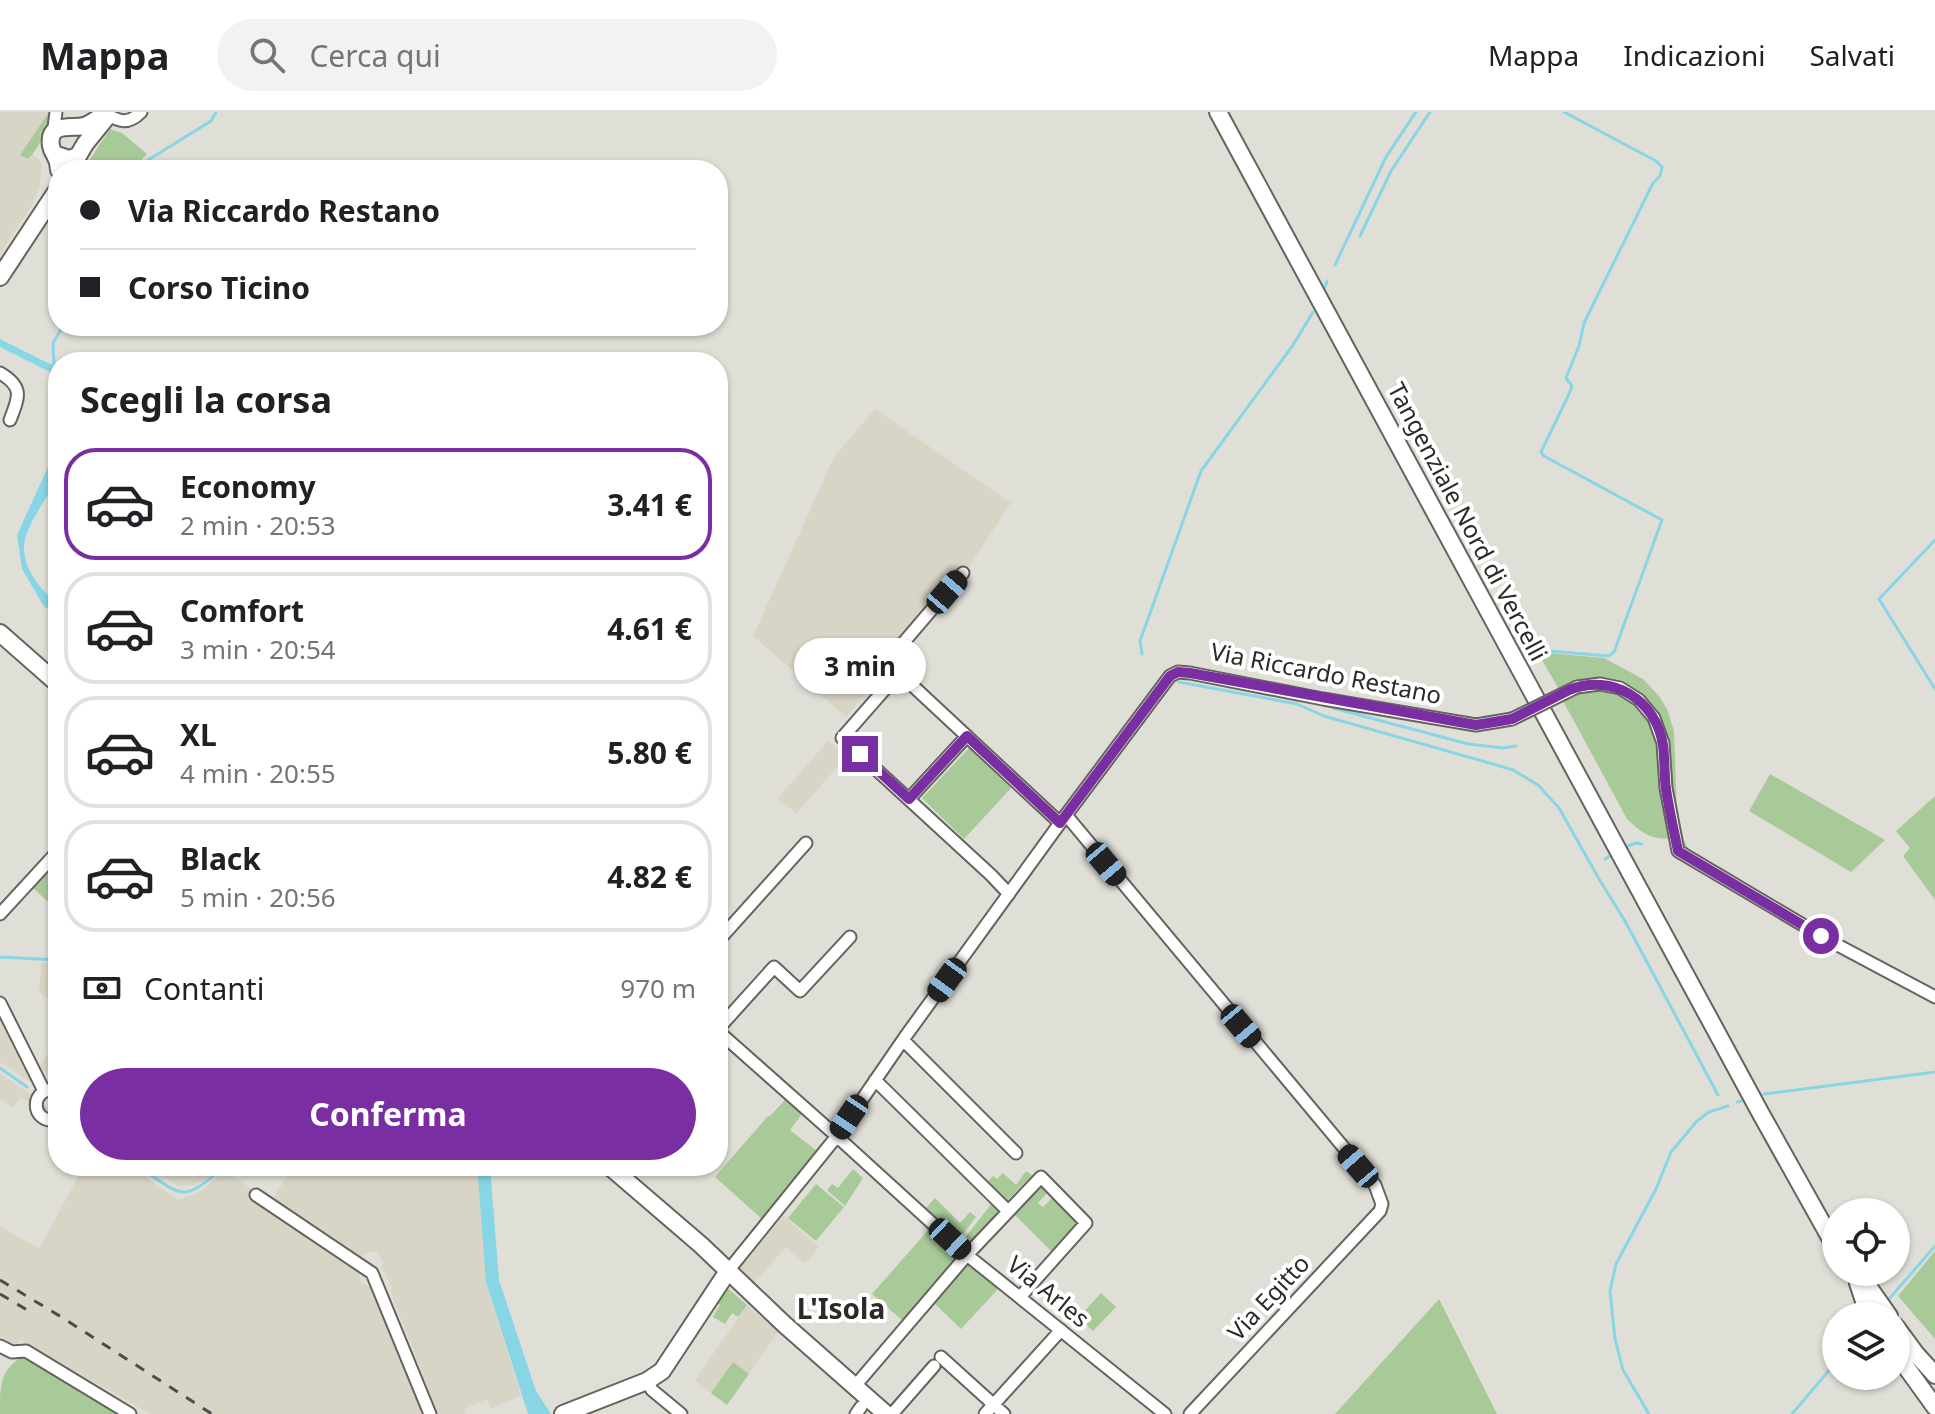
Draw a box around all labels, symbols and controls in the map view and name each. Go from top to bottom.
search box [217,19,777,91]
text: Mappa [40,29,169,81]
icon: search [245,33,289,77]
text: Cerca qui [309,35,441,76]
text: Mappa [1488,36,1579,74]
text: Indicazioni [1623,36,1765,74]
text: Salvati [1809,36,1895,74]
text: Via Riccardo Restano [128,190,440,231]
text: Corso Ticino [128,267,310,308]
text: Scegli la corsa [80,375,332,424]
street label: Tangenziale Nord di Vercelli [1381,376,1556,666]
text: Economy [180,466,316,507]
icon: car [84,468,156,540]
text: 3.41 € [607,484,692,525]
text: 2 min · 20:53 [180,507,336,543]
car [922,566,972,618]
text: Comfort [180,590,304,631]
icon: car [84,592,156,664]
text: 4.61 € [607,608,692,649]
text: 3 min · 20:54 [180,631,336,667]
street label: Via Riccardo Restano [1208,634,1444,711]
callout: 3 min [794,638,926,694]
text: 3 min [824,648,896,684]
text: XL [180,714,217,755]
icon: car [84,716,156,788]
text: 5.80 € [607,732,692,773]
route end [842,736,878,772]
text: 4 min · 20:55 [180,755,336,791]
text: Black [180,838,261,879]
car [1081,838,1131,890]
icon: car [84,840,156,912]
text: 4.82 € [607,856,692,897]
text: 5 min · 20:56 [180,879,336,915]
route start [1803,918,1839,954]
car [923,954,971,1006]
icon: cash [80,966,124,1010]
text: Contanti [144,968,264,1009]
text: 970 m [620,970,696,1006]
car [1216,1000,1266,1052]
button: Conferma [80,1068,696,1160]
car [826,1090,872,1144]
car [1333,1140,1383,1192]
map controls [1822,1198,1910,1390]
button: locate [1822,1198,1910,1286]
car [924,1214,976,1264]
street label: Via Egitto [1220,1247,1316,1347]
street label: Via Arles [1001,1248,1097,1334]
district label: L'Isola [797,1289,885,1327]
button: layers [1822,1302,1910,1390]

